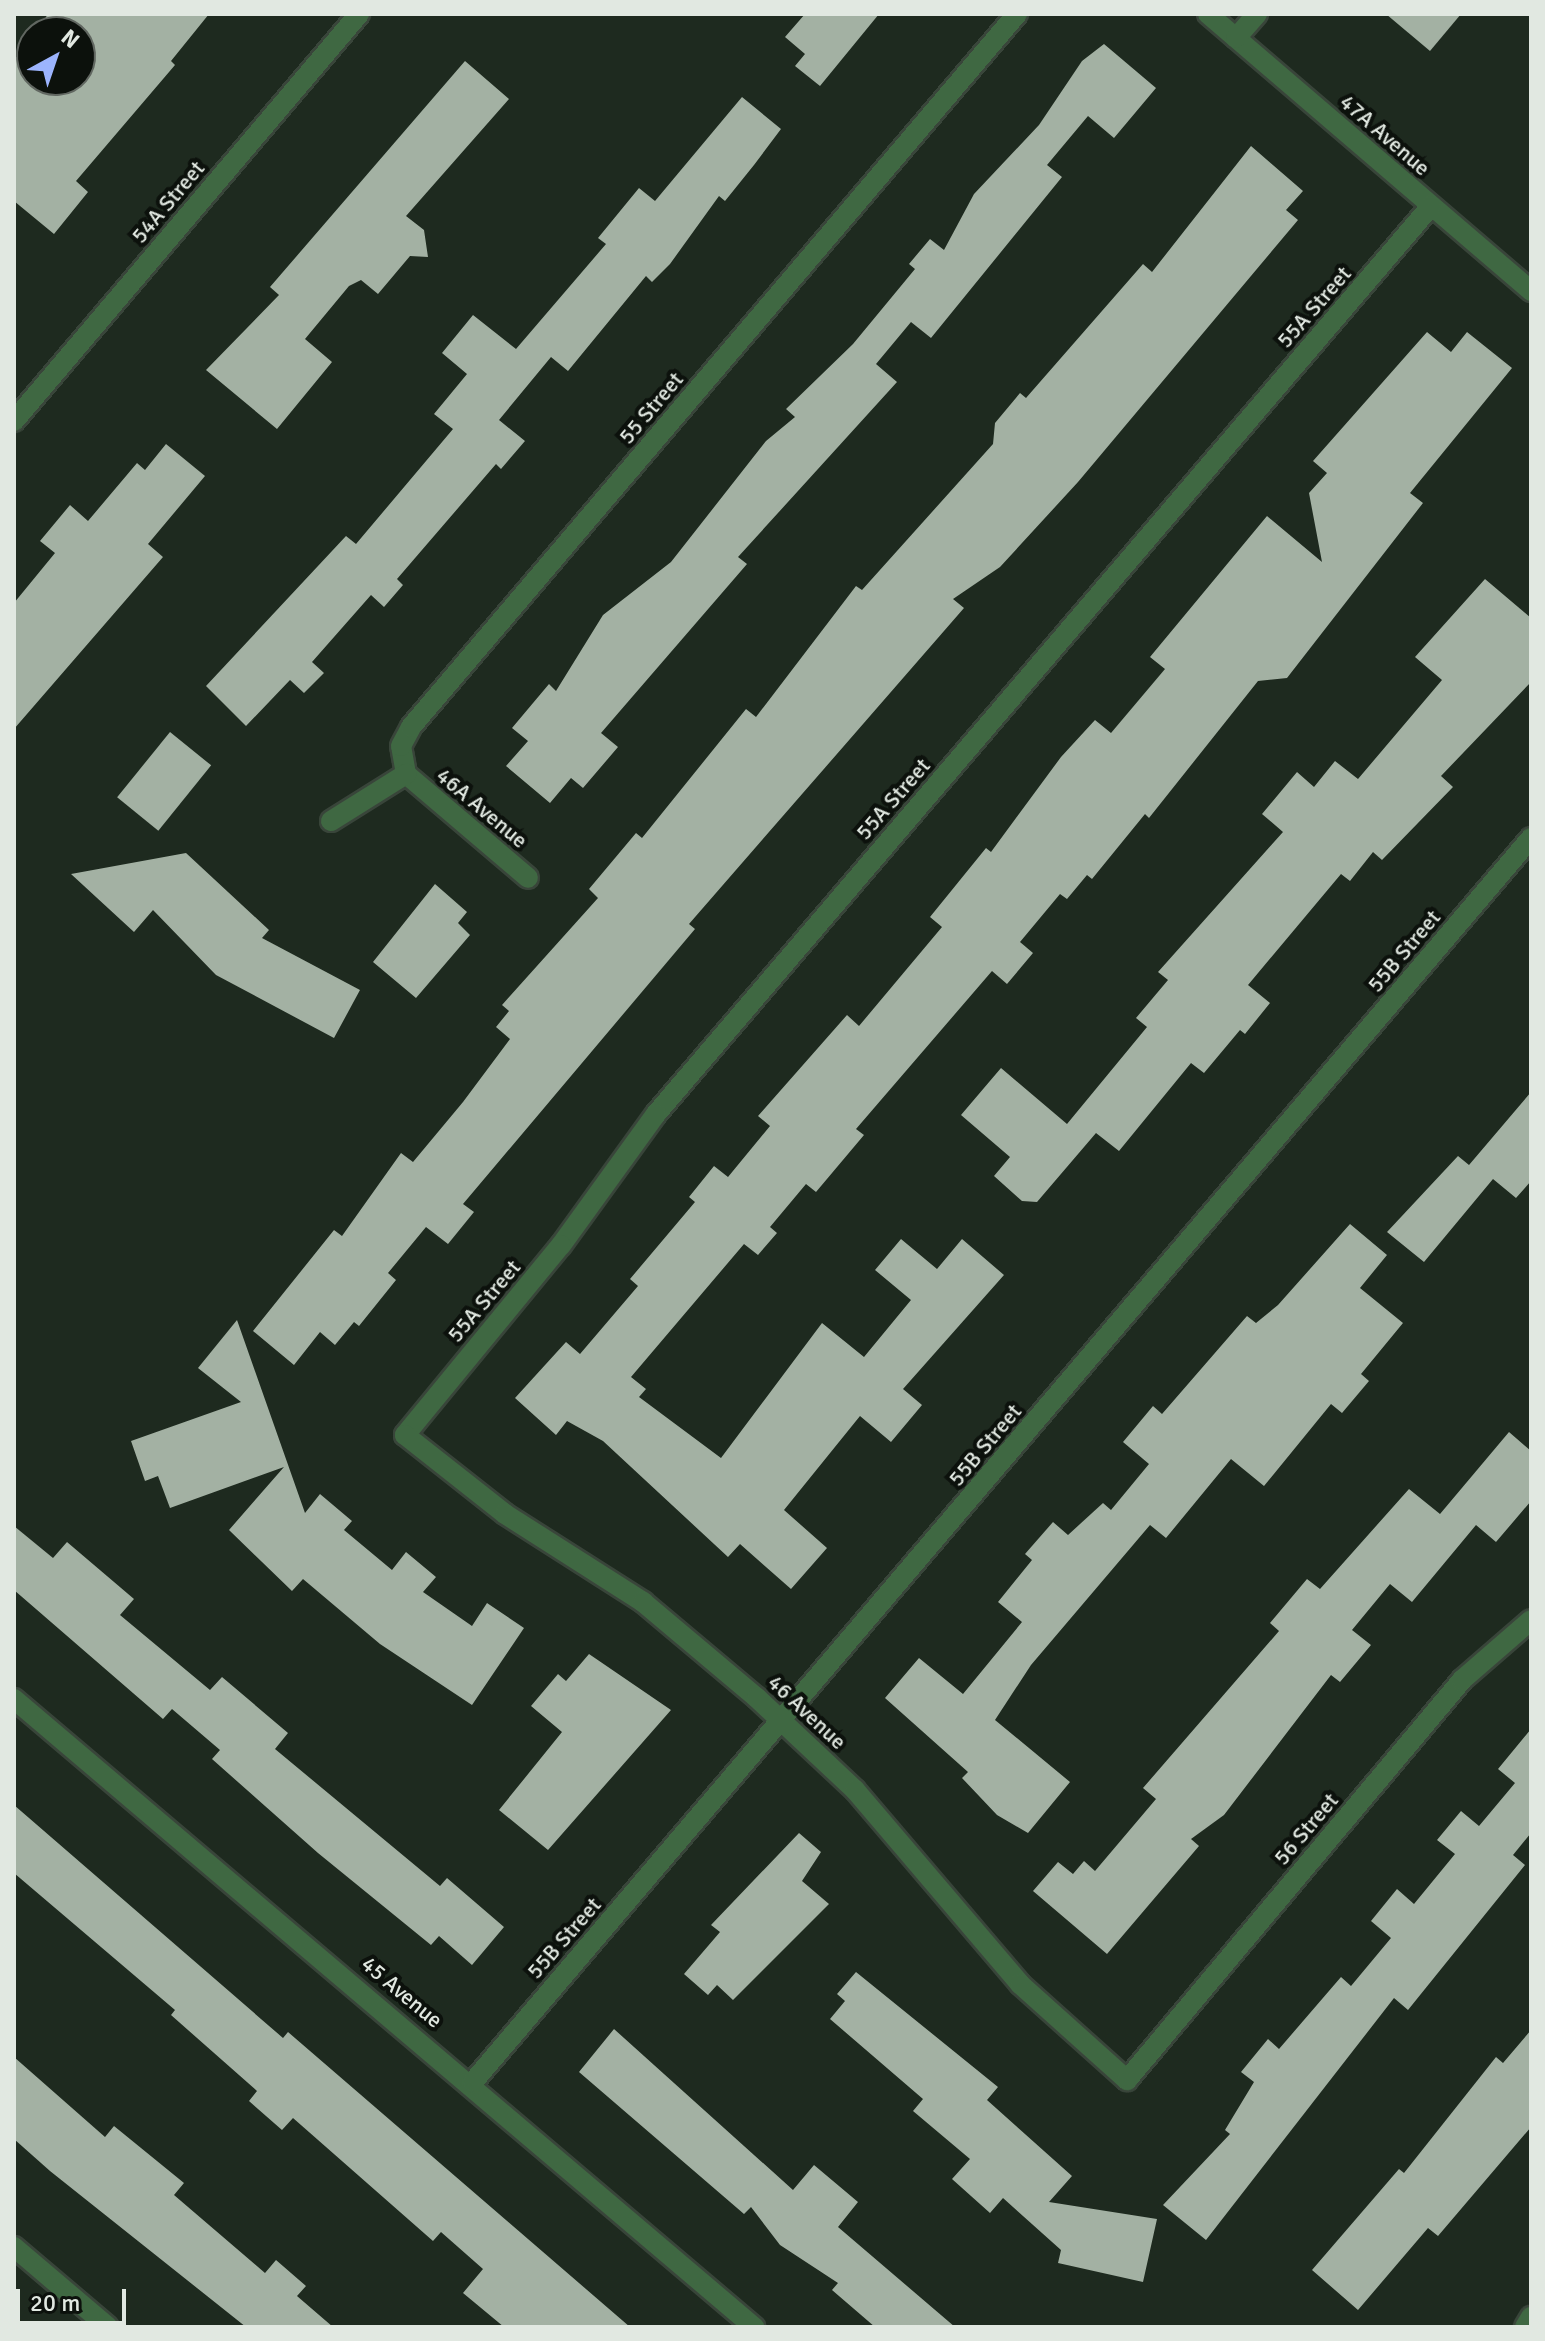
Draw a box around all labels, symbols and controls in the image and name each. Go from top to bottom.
north arrow [16,16,96,96]
text: N [56,24,85,54]
street label: 47A Avenue [1335,89,1435,181]
street label: 54A Street [126,155,210,249]
street label: 55A Street [1271,261,1357,353]
street label: 55 Street [613,367,689,449]
street label: 55A Street [850,753,936,845]
street label: 46A Avenue [431,762,533,854]
street label: 55B Street [1362,905,1446,997]
street label: 55A Street [442,1254,526,1348]
street label: 55B Street [943,1399,1027,1491]
street label: 46 Avenue [762,1669,852,1755]
street label: 56 Street [1268,1788,1344,1870]
street label: 55B Street [521,1892,607,1984]
street label: 45 Avenue [356,1951,448,2033]
scale bar [20,2273,130,2323]
text: 20 m [30,2288,80,2318]

